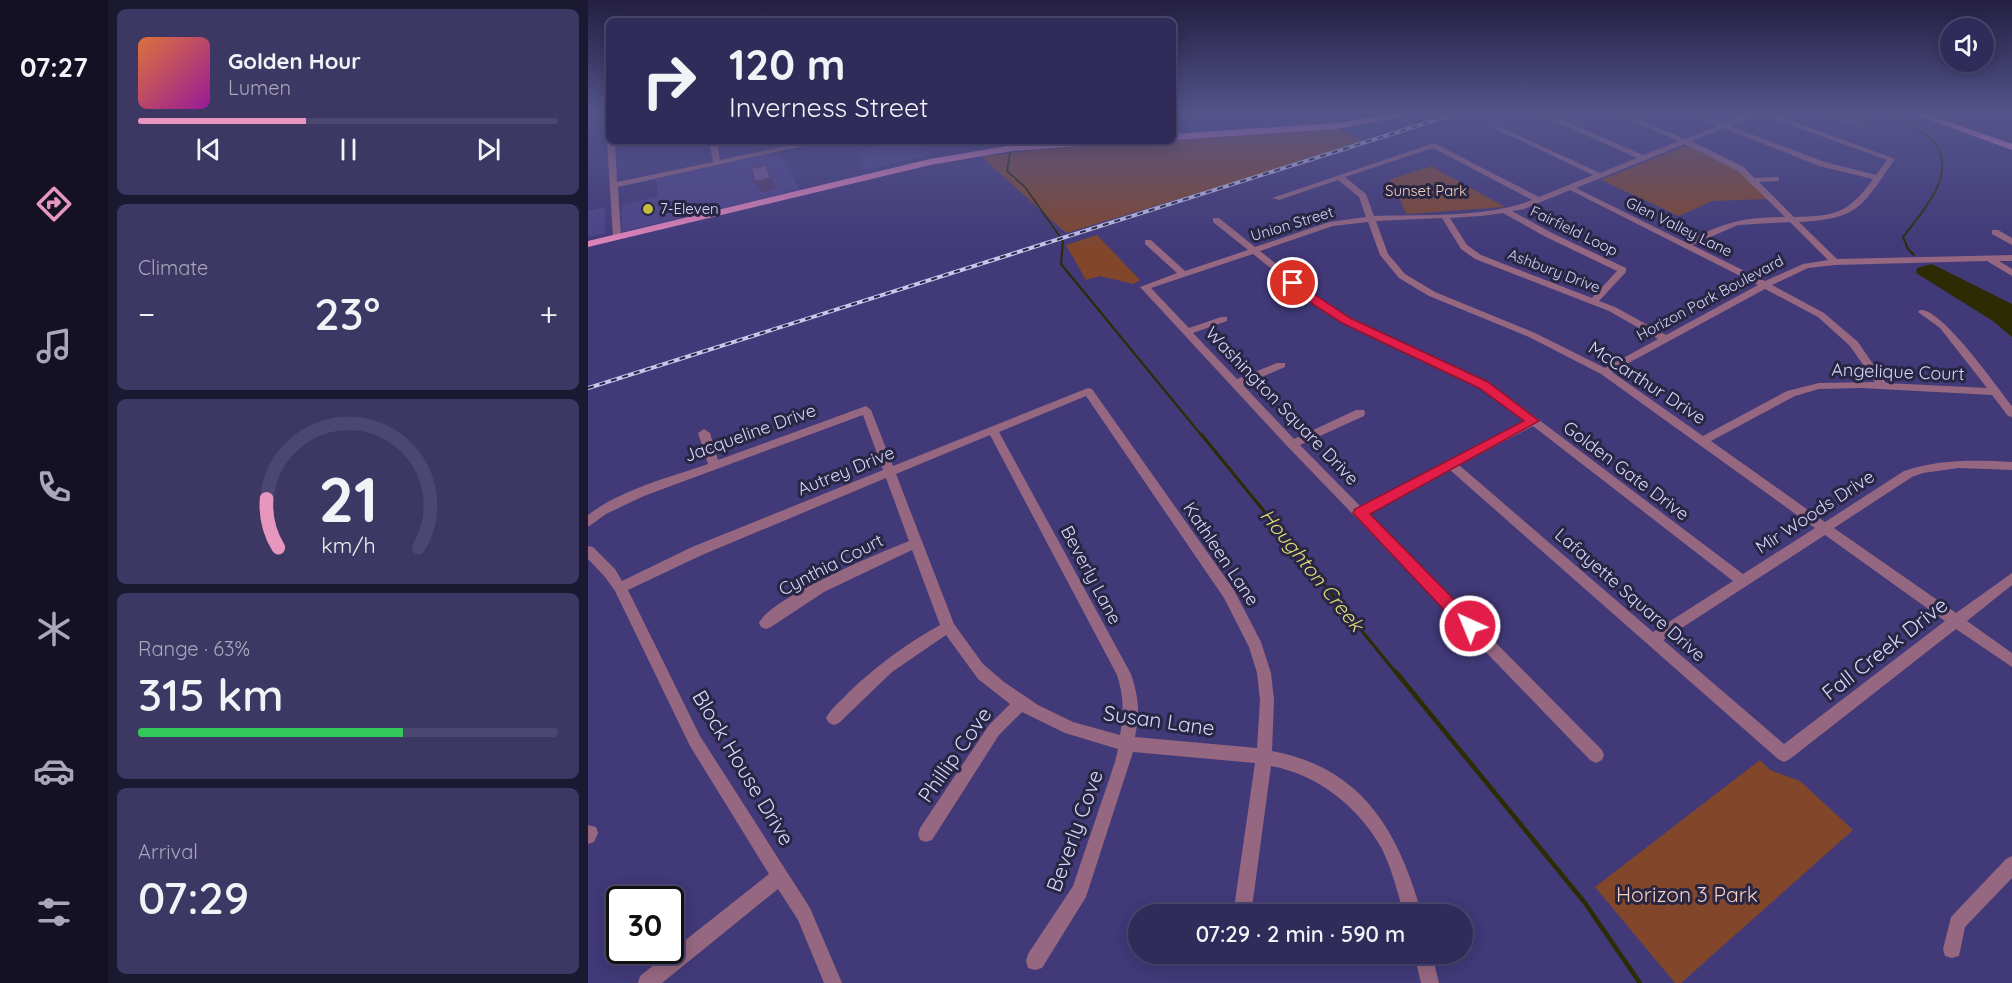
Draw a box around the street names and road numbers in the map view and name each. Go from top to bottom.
street label: Glen Valley Lane [1623,193,1735,260]
street label: Fairfield Loop [1527,201,1621,260]
street label: Union Street [1248,202,1335,245]
street label: Ashbury Drive [1505,244,1603,297]
street label: Horizon Park Boulevard [1633,251,1787,344]
street label: Washington Square Drive [1201,322,1364,490]
street label: McCarthur Drive [1584,336,1710,429]
street label: Angelique Court [1831,358,1965,385]
street label: Jacqueline Drive [681,398,819,467]
street label: Golden Gate Drive [1559,416,1694,525]
street label: Autrey Drive [794,441,898,500]
street label: Mir Woods Drive [1751,465,1878,559]
street label: Kathleen Lane [1178,498,1265,610]
street label: Beverly Lane [1056,522,1127,628]
street label: Lafayette Square Drive [1550,523,1711,666]
street label: Cynthia Court [775,528,887,601]
street label: Fall Creek Drive [1816,591,1952,705]
street label: Block House Drive [687,685,800,850]
street label: Susan Lane [1102,699,1217,741]
street label: Phillip Cove [912,702,997,807]
street label: Beverly Cove [1040,766,1108,895]

